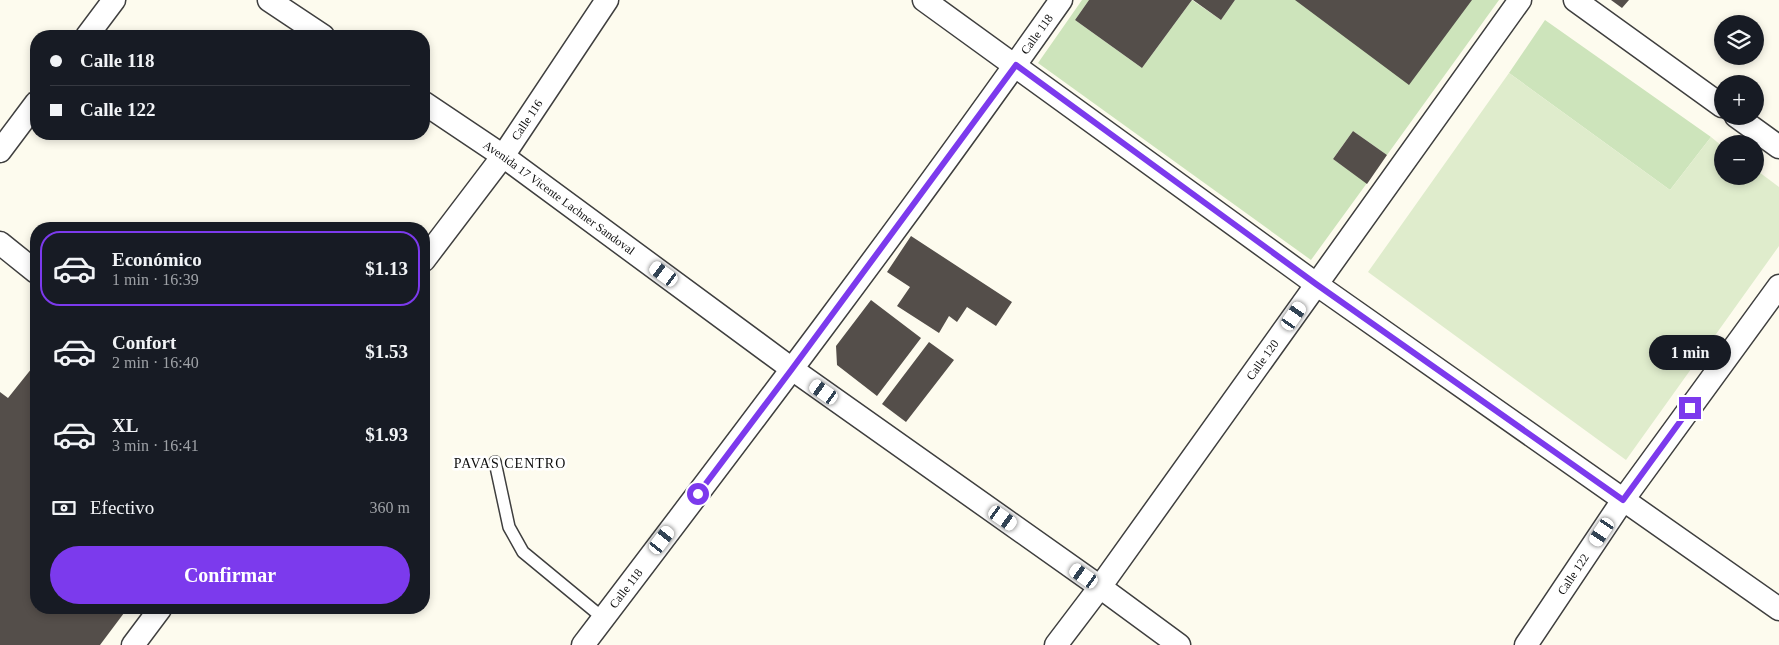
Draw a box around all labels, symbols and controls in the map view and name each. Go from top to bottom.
street label: Calle 118 [1018,11,1056,57]
map controls [1714,15,1764,185]
button: layers [1714,15,1764,65]
text: Calle 118 [80,50,154,71]
button: + [1714,75,1764,125]
street label: Calle 116 [509,97,546,143]
text: Calle 122 [80,99,155,120]
button: − [1714,135,1764,185]
street label: Avenida 17 Vicente Lachner Sandoval [481,138,638,258]
icon: car [52,246,97,291]
text: Económico [112,249,202,270]
text: $1.13 [365,258,408,279]
car [647,259,680,289]
text: 1 min · 16:39 [112,271,199,288]
car [1279,299,1308,333]
icon: car [52,329,97,374]
text: Confort [112,332,176,353]
callout: 1 min [1649,336,1731,370]
street label: Calle 120 [1243,337,1282,383]
text: $1.53 [365,341,408,362]
text: 1 min [1671,344,1709,361]
text: 2 min · 16:40 [112,354,199,371]
car [807,377,840,407]
route end [1679,397,1701,419]
icon: car [52,412,97,457]
text: XL [112,415,138,436]
text: $1.93 [365,424,408,445]
text: 3 min · 16:41 [112,437,199,454]
district label: PAVAS CENTRO [454,456,566,471]
route start [687,483,709,505]
icon: cash [50,494,78,522]
text: Efectivo [90,497,154,518]
text: 360 m [370,499,410,516]
car [986,503,1019,533]
car [1587,515,1616,549]
car [646,524,677,556]
button: Confirmar [50,546,410,604]
street label: Calle 122 [1555,551,1592,598]
car [1067,561,1100,591]
street label: Calle 118 [607,566,645,611]

